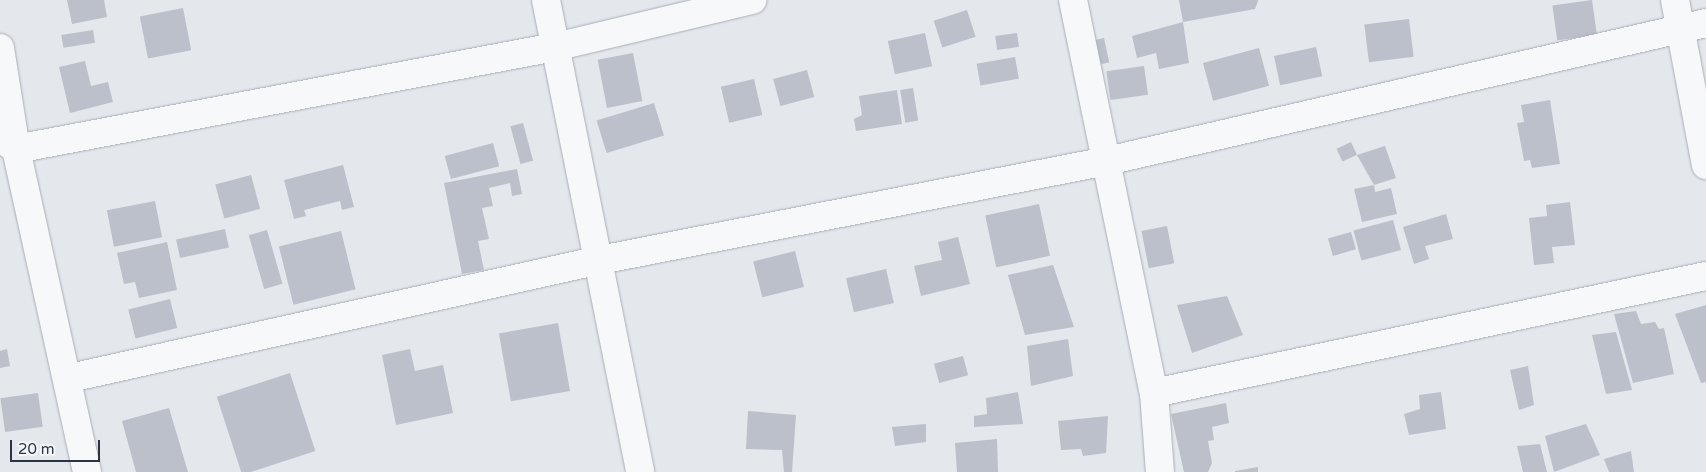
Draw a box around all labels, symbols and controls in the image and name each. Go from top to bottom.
scale bar [12,430,102,462]
text: 20 m [18,440,55,458]

